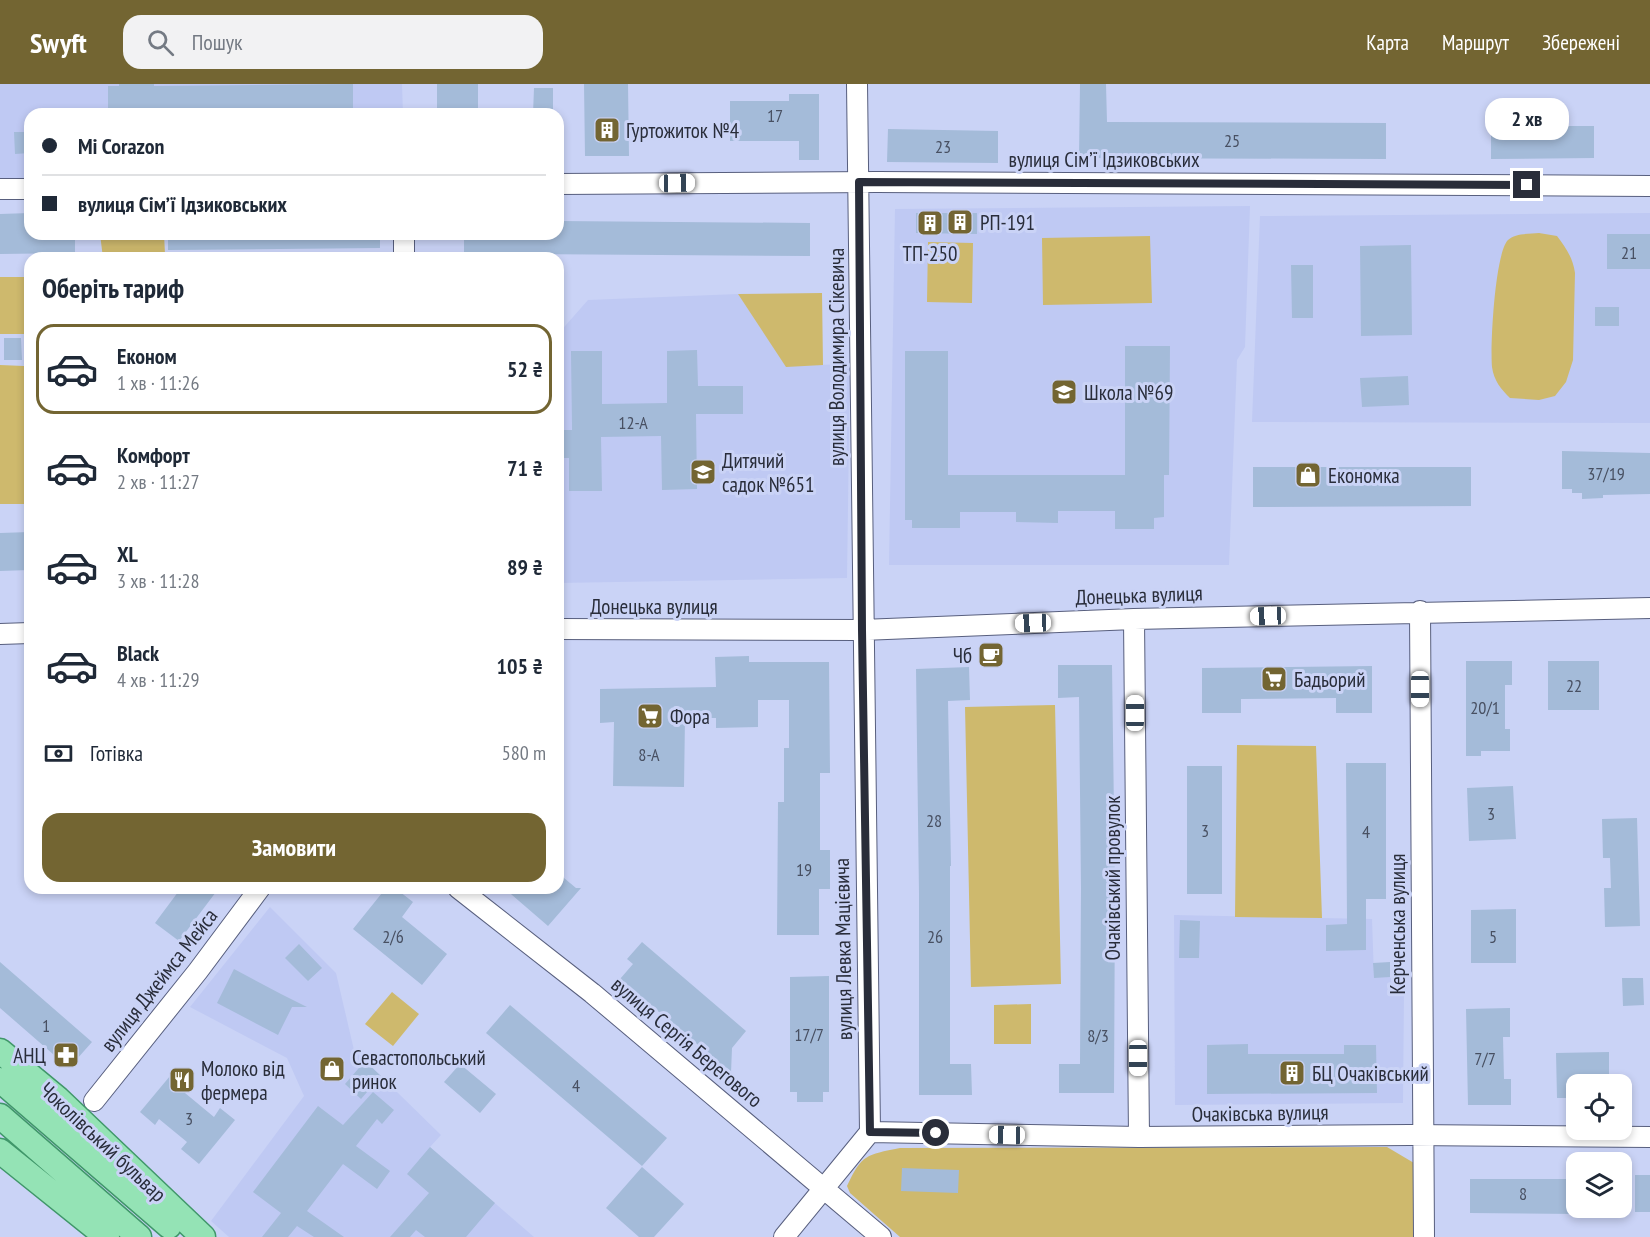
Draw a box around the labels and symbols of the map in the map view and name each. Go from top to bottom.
callout: 2 хв [1485,98,1569,140]
house number: 17 [767,104,783,127]
building icon: Гуртожиток №4 [592,115,622,145]
place label: Гуртожиток №4 [626,117,740,144]
house number: 25 [1224,129,1240,152]
house number: 23 [935,135,951,158]
street label: вулиця Сімʼї Ідзиковських [1008,146,1200,173]
route end [1513,171,1540,198]
car [659,174,695,192]
building icon: РП-191 [945,207,975,237]
building icon: ТП-250 [915,208,945,238]
place label: РП-191 [980,209,1035,236]
place label: ТП-250 [903,240,957,267]
house number: 21 [1621,241,1637,264]
street label: вулиця Володимира Сікевича [823,248,850,466]
school or university icon: Школа №69 [1049,377,1079,407]
place label: Школа №69 [1084,379,1173,406]
house number: 12-А [618,411,648,434]
place label: Дитячий садок №651 [722,447,814,498]
school or university icon: Дитячий садок №651 [688,457,718,487]
shop icon: Економка [1293,460,1323,490]
place label: Економка [1328,462,1400,489]
house number: 37/19 [1587,462,1625,485]
street label: Донецька вулиця [1075,579,1203,611]
street label: Донецька вулиця [590,593,718,620]
car [1250,606,1286,626]
car [1015,613,1051,633]
cafe icon: Чб [976,640,1006,670]
place label: Чб [953,642,972,669]
supermarket icon: Бадьорий [1259,664,1289,694]
place label: Бадьорий [1294,666,1365,693]
car [1411,671,1429,707]
house number: 22 [1566,674,1582,697]
car [1126,695,1144,731]
house number: 20/1 [1470,696,1500,719]
supermarket icon: Фора [635,701,665,731]
place label: Фора [670,703,710,730]
house number: 8-А [638,743,660,766]
street label: Очаківський провулок [1099,796,1126,960]
house number: 3 [1487,802,1495,825]
house number: 28 [926,809,942,832]
house number: 3 [1201,819,1209,842]
house number: 4 [1362,820,1370,843]
street label: Керченська вулиця [1384,854,1411,994]
house number: 19 [796,858,812,881]
street label: вулиця Левка Мацієвича [828,858,858,1040]
street label: вулиця Джеймса Мейса [95,903,223,1057]
house number: 2/6 [382,925,404,948]
house number: 26 [927,925,943,948]
house number: 5 [1489,925,1497,948]
street label: вулиця Сергія Берегового [606,971,768,1113]
house number: 1 [42,1014,50,1037]
house number: 17/7 [794,1023,824,1046]
house number: 8/3 [1087,1024,1109,1047]
pharmacy icon: АНЦ [51,1040,81,1070]
car [1129,1040,1147,1076]
place label: АНЦ [13,1042,46,1069]
place label: Севастопольський ринок [352,1044,486,1095]
house number: 7/7 [1474,1047,1496,1070]
shop icon: Севастопольський ринок [317,1054,347,1084]
place label: Молоко від фермера [201,1055,285,1106]
building icon: БЦ Очаківський [1277,1058,1307,1088]
place label: БЦ Очаківський [1312,1060,1429,1087]
restaurant icon: Молоко від фермера [167,1065,197,1095]
house number: 4 [572,1074,580,1097]
street label: Чоколівський бульвар [34,1076,172,1208]
street label: Очаківська вулиця [1191,1098,1329,1128]
house number: 3 [185,1107,193,1130]
route start [922,1119,949,1146]
car [989,1126,1025,1144]
house number: 8 [1519,1182,1527,1205]

